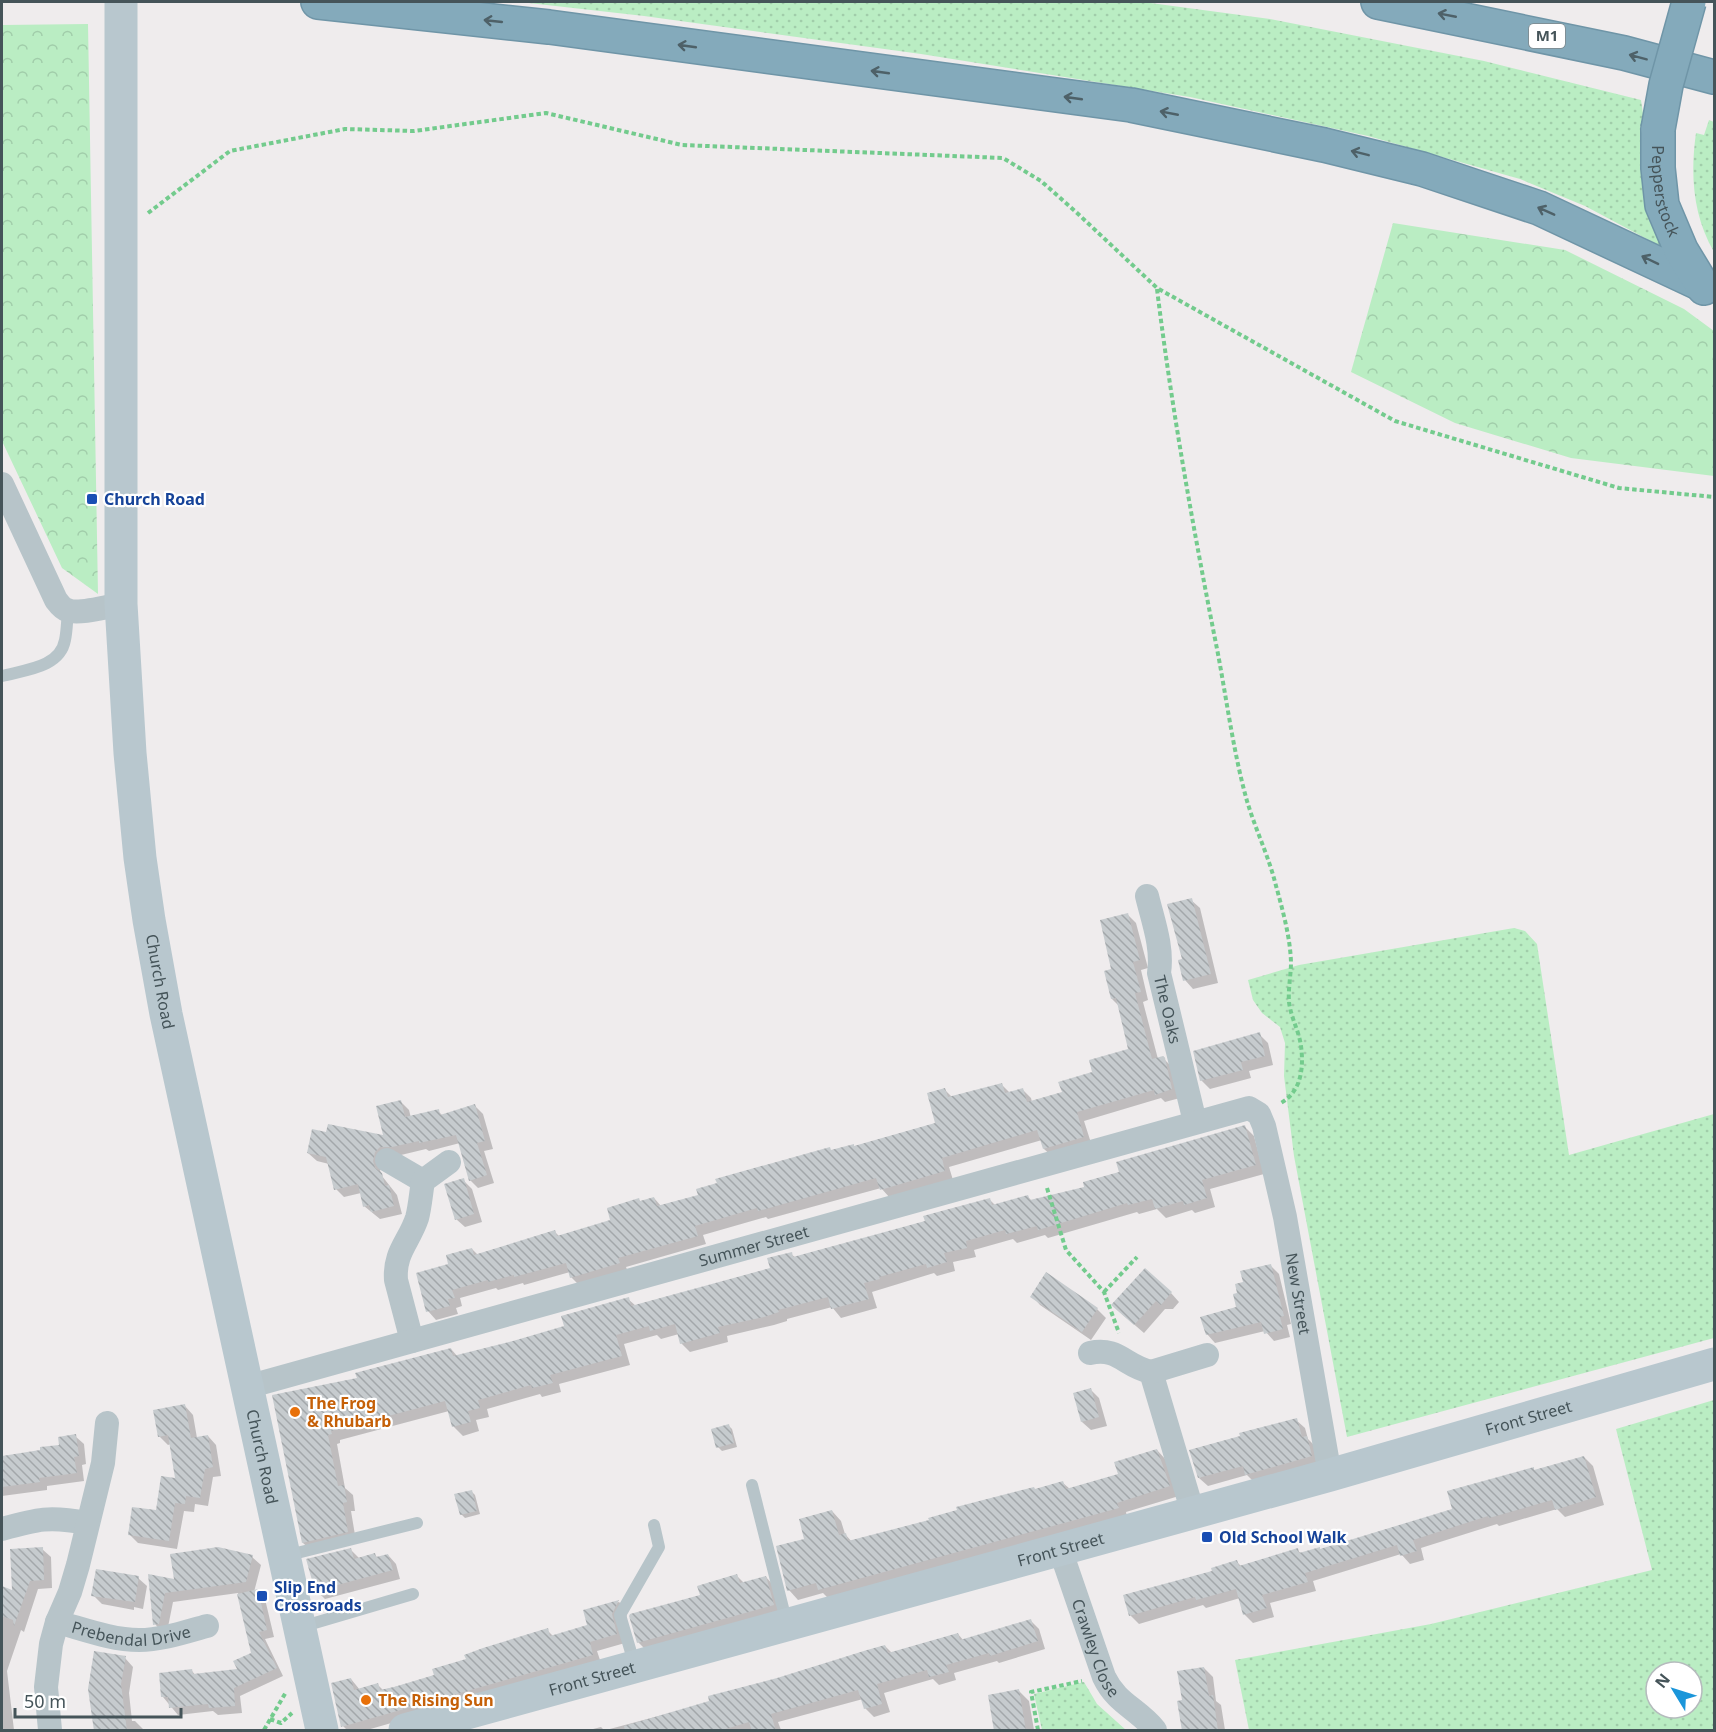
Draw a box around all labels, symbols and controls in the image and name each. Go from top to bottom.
one-way arrow [1438,9,1457,20]
one-way arrow [484,15,504,26]
road number: M1 [1529,24,1565,48]
one-way arrow [677,40,697,51]
one-way arrow [1628,51,1647,62]
one-way arrow [870,66,890,77]
one-way arrow [1064,92,1084,103]
one-way arrow [1160,107,1179,118]
street label: Pepperstock [1647,145,1685,241]
one-way arrow [1350,147,1369,159]
one-way arrow [1537,205,1555,216]
one-way arrow [1641,254,1659,265]
place label: Church Road [104,488,205,510]
marker: Church Road [85,492,99,506]
street label: Church Road [141,932,180,1031]
street label: The Oaks [1149,973,1187,1046]
street label: Summer Street [696,1220,811,1272]
street label: New Street [1280,1251,1316,1336]
place label: The Frog & Rhubarb [307,1392,391,1432]
street label: Front Street [1483,1395,1574,1441]
marker: The Frog & Rhubarb [288,1405,302,1419]
street label: Church Road [241,1407,283,1506]
place label: Old School Walk [1219,1526,1347,1548]
street label: Front Street [1015,1527,1107,1572]
marker: Old School Walk [1200,1530,1214,1544]
place label: Slip End Crossroads [274,1576,362,1616]
marker: Slip End Crossroads [255,1589,269,1603]
street label: Crawley Close [1067,1596,1125,1702]
street label: Prebendal Drive [69,1616,193,1651]
street label: Front Street [546,1656,638,1701]
north arrow [1644,1660,1704,1720]
text: N [1650,1669,1675,1693]
scale bar [15,1681,182,1719]
text: 50 m [24,1689,66,1713]
place label: The Rising Sun [378,1689,494,1711]
marker: The Rising Sun [359,1693,373,1707]

